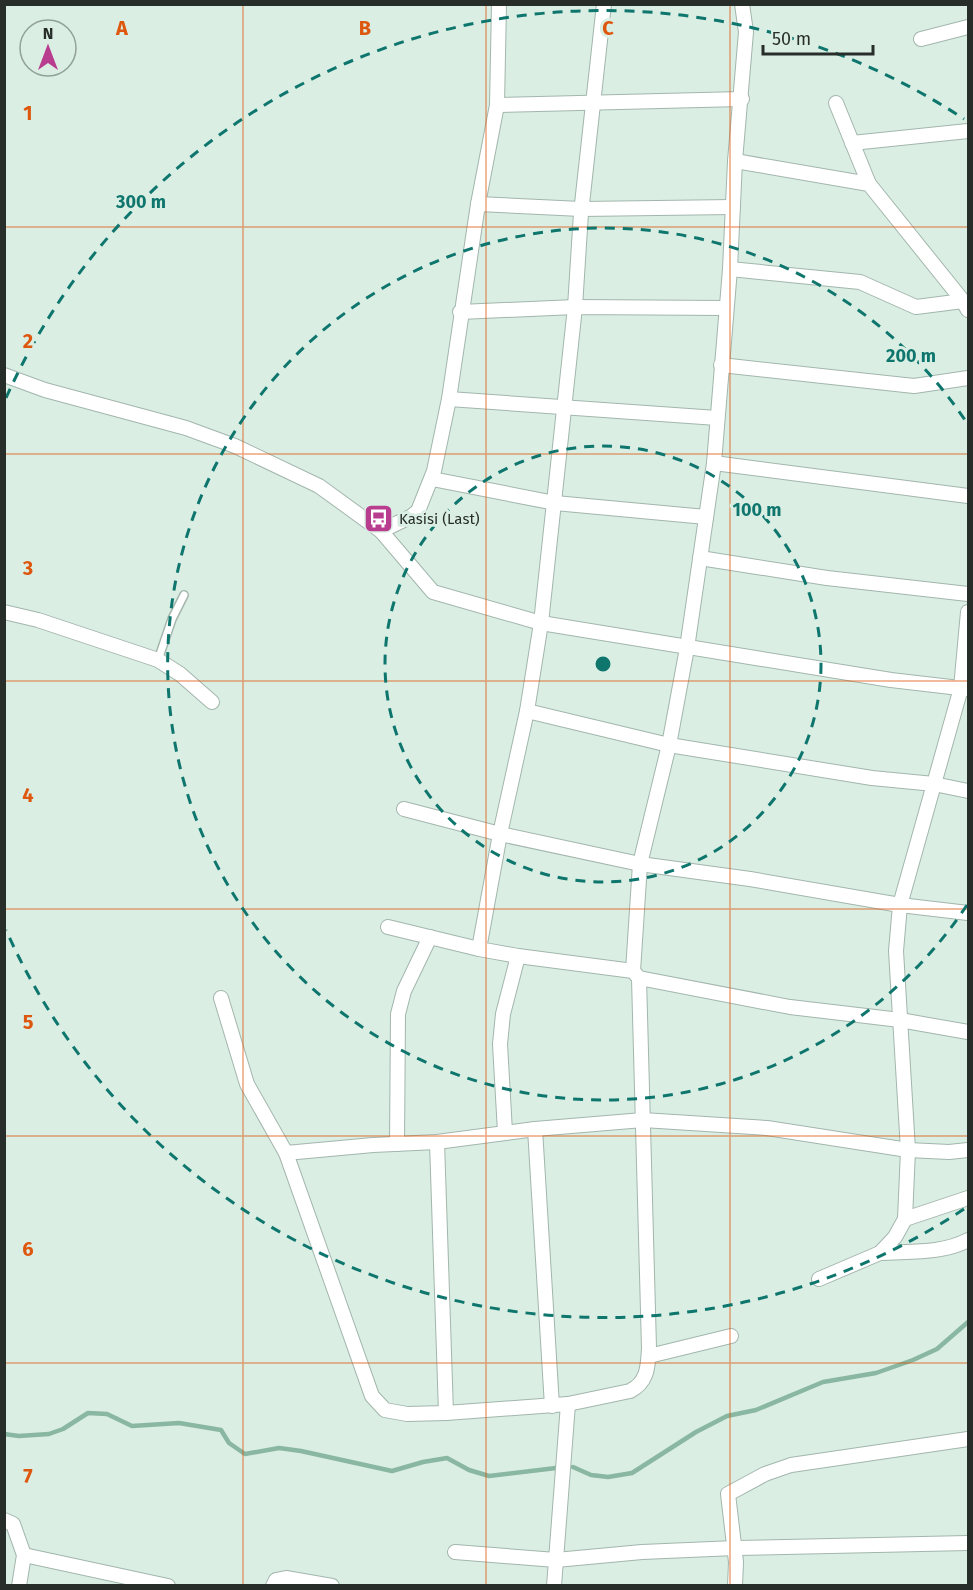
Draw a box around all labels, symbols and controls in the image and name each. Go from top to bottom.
text: A [115,16,129,40]
text: B [359,16,371,40]
text: C [602,16,614,40]
north arrow [18,18,78,78]
scale bar [763,18,872,56]
text: N [43,24,53,43]
text: 50 m [772,28,811,50]
text: 1 [23,101,33,125]
text: 300 m [115,191,166,213]
text: 2 [23,329,33,353]
text: 200 m [886,345,936,367]
text: 100 m [733,499,781,521]
bus stop icon: Kasisi (Last) [362,503,394,535]
place label: Kasisi (Last) [399,510,480,528]
text: 3 [22,556,33,580]
centre of rings [593,654,613,674]
text: 4 [22,783,34,807]
text: 5 [23,1010,34,1034]
text: 6 [22,1237,34,1261]
text: 7 [23,1464,33,1488]

